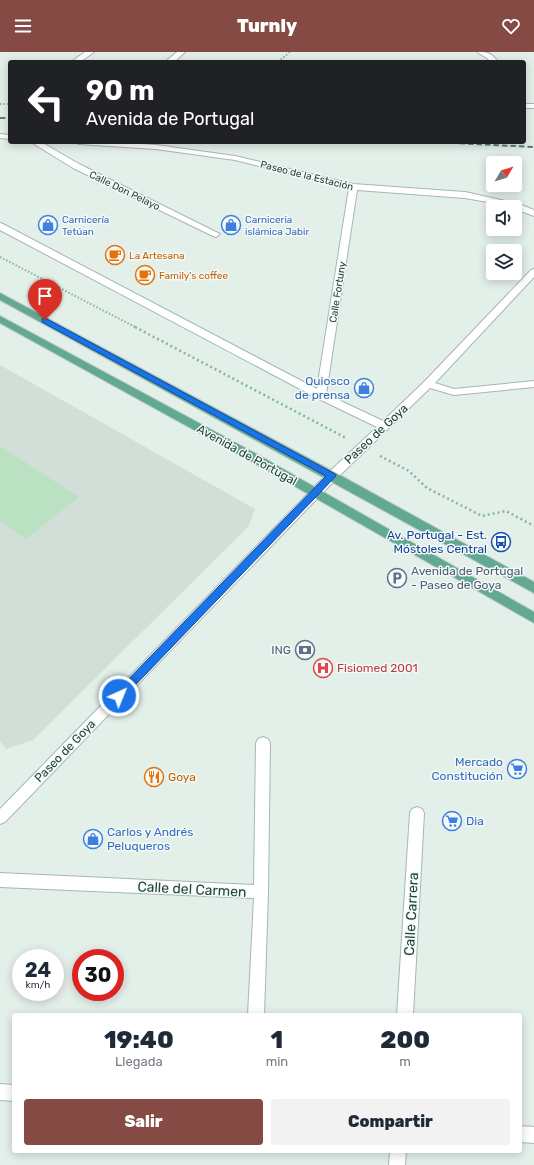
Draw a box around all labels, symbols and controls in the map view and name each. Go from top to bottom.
icon: menu [12,15,34,37]
text: Turnly [237,15,297,37]
icon: heart [500,15,522,37]
text: 90 m [86,74,155,107]
icon: left [20,76,72,128]
text: Avenida de Portugal [86,108,254,130]
north arrow [486,156,522,192]
map controls [486,156,522,280]
street label: Paseo de la Estación [259,159,355,193]
street label: Calle Don Pelayo [87,169,162,213]
button: sound [486,200,522,236]
shop icon: Carnicería Tetúan [37,214,59,236]
place label: Carnicería Tetúan [62,214,109,238]
shop icon: Carniceria islámica Jabir [220,214,242,236]
place label: Carniceria islámica Jabir [245,214,309,238]
cafe icon: La Artesana [104,244,126,266]
button: layers [486,244,522,280]
place label: La Artesana [129,250,185,262]
street label: Calle Fortuny [327,260,349,324]
cafe icon: Family's coffee [134,264,156,286]
place label: Family's coffee [159,270,228,282]
pin [28,279,62,320]
icon: arrive [34,285,56,307]
place label: Quiosco de prensa [295,374,350,402]
shop icon: Quiosco de prensa [353,377,375,399]
street label: Paseo de Goya [341,401,411,467]
street label: Avenida de Portugal [195,422,300,488]
place label: Av. Portugal - Est. Móstoles Central [387,528,487,556]
bus stop icon: Av. Portugal - Est. Móstoles Central [490,531,512,553]
place label: Avenida de Portugal - Paseo de Goya [411,564,523,592]
parking icon: Avenida de Portugal - Paseo de Goya [386,567,408,589]
bank icon: ING [294,639,316,661]
place label: ING [271,643,291,657]
hospital icon: Fisiomed 2001 [312,657,334,679]
place label: Fisiomed 2001 [337,661,418,675]
position arrow [98,675,140,717]
street label: Paseo de Goya [32,717,98,785]
place label: Mercado Constitución [432,755,503,783]
supermarket icon: Mercado Constitución [506,758,528,780]
restaurant icon: Goya [143,766,165,788]
place label: Goya [168,770,196,784]
supermarket icon: Dia [441,810,463,832]
place label: Dia [466,814,484,828]
place label: Carlos y Andrés Peluqueros [107,825,193,853]
shop icon: Carlos y Andrés Peluqueros [82,828,104,850]
street label: Calle Carrera [401,872,422,956]
street label: Calle del Carmen [137,878,247,901]
speed limit sign: 30 [72,949,124,1001]
text: 24 [25,958,51,982]
text: km/h [26,979,50,991]
text: 19:40 [104,1026,174,1054]
text: 1 [271,1026,283,1054]
text: 200 [380,1026,430,1054]
text: Llegada [115,1054,163,1069]
text: min [266,1054,288,1069]
text: m [399,1054,411,1069]
button: Salir [24,1099,263,1145]
button: Compartir [271,1099,510,1145]

